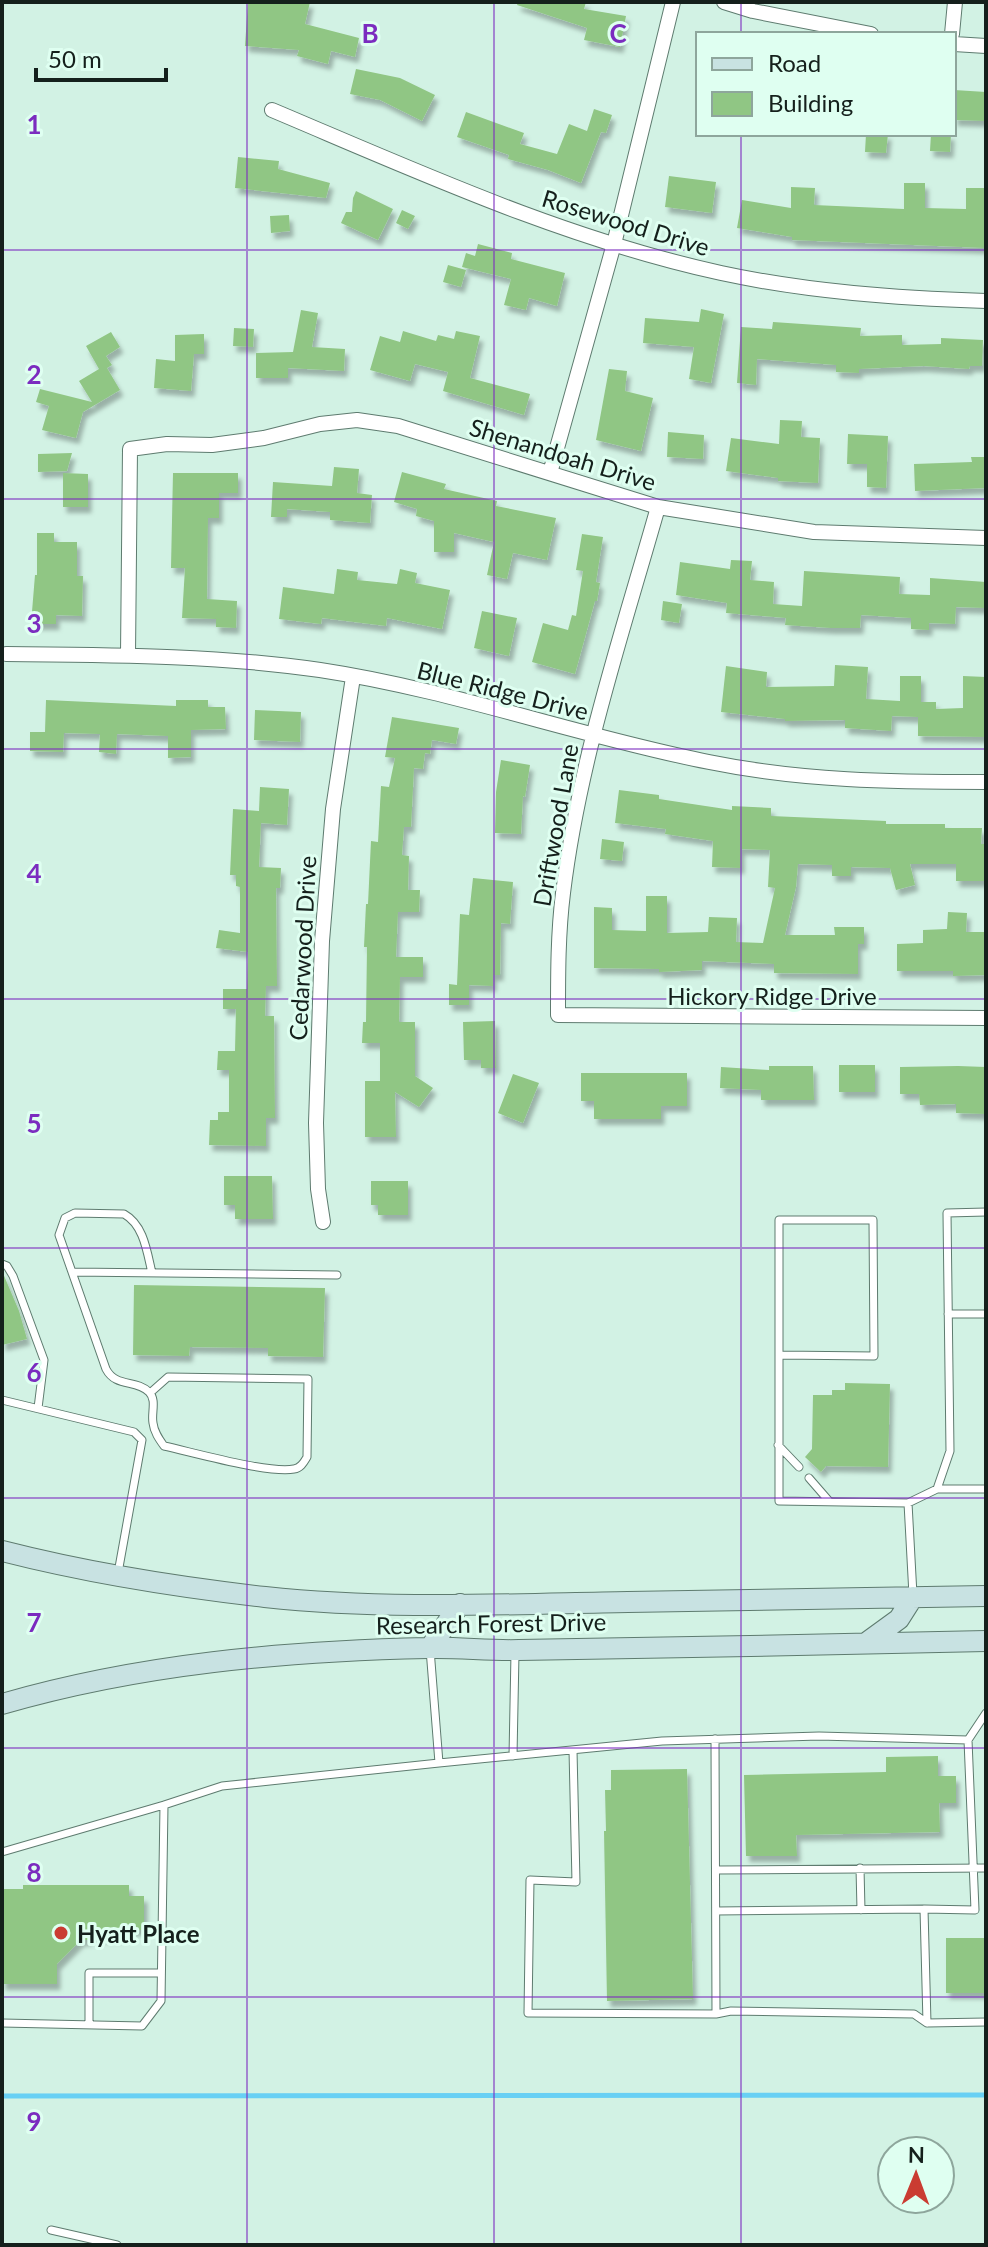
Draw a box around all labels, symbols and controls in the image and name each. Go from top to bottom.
text: B [361,17,379,49]
text: C [609,17,627,49]
scale bar [36,32,166,82]
legend [696,32,956,136]
text: 50 m [48,44,102,73]
text: Road [768,48,821,77]
text: Building [768,88,853,117]
text: 1 [26,108,42,140]
street label: Rosewood Drive [539,183,713,261]
text: 2 [26,358,42,390]
street label: Shenandoah Drive [466,412,660,496]
text: 3 [26,607,42,639]
street label: Blue Ridge Drive [414,655,592,725]
street label: Driftwood Lane [526,741,584,909]
street label: Cedarwood Drive [283,855,321,1041]
text: 4 [26,857,42,889]
street label: Hickory Ridge Drive [667,981,877,1010]
text: 5 [26,1107,42,1139]
text: 6 [26,1356,42,1388]
text: 7 [26,1606,42,1638]
street label: Research Forest Drive [375,1606,607,1640]
text: 8 [26,1856,42,1888]
place label: Hyatt Place [77,1919,200,1948]
marker: Hyatt Place [52,1924,70,1942]
text: 9 [26,2105,42,2137]
north arrow [876,2135,956,2215]
text: N [908,2141,925,2168]

